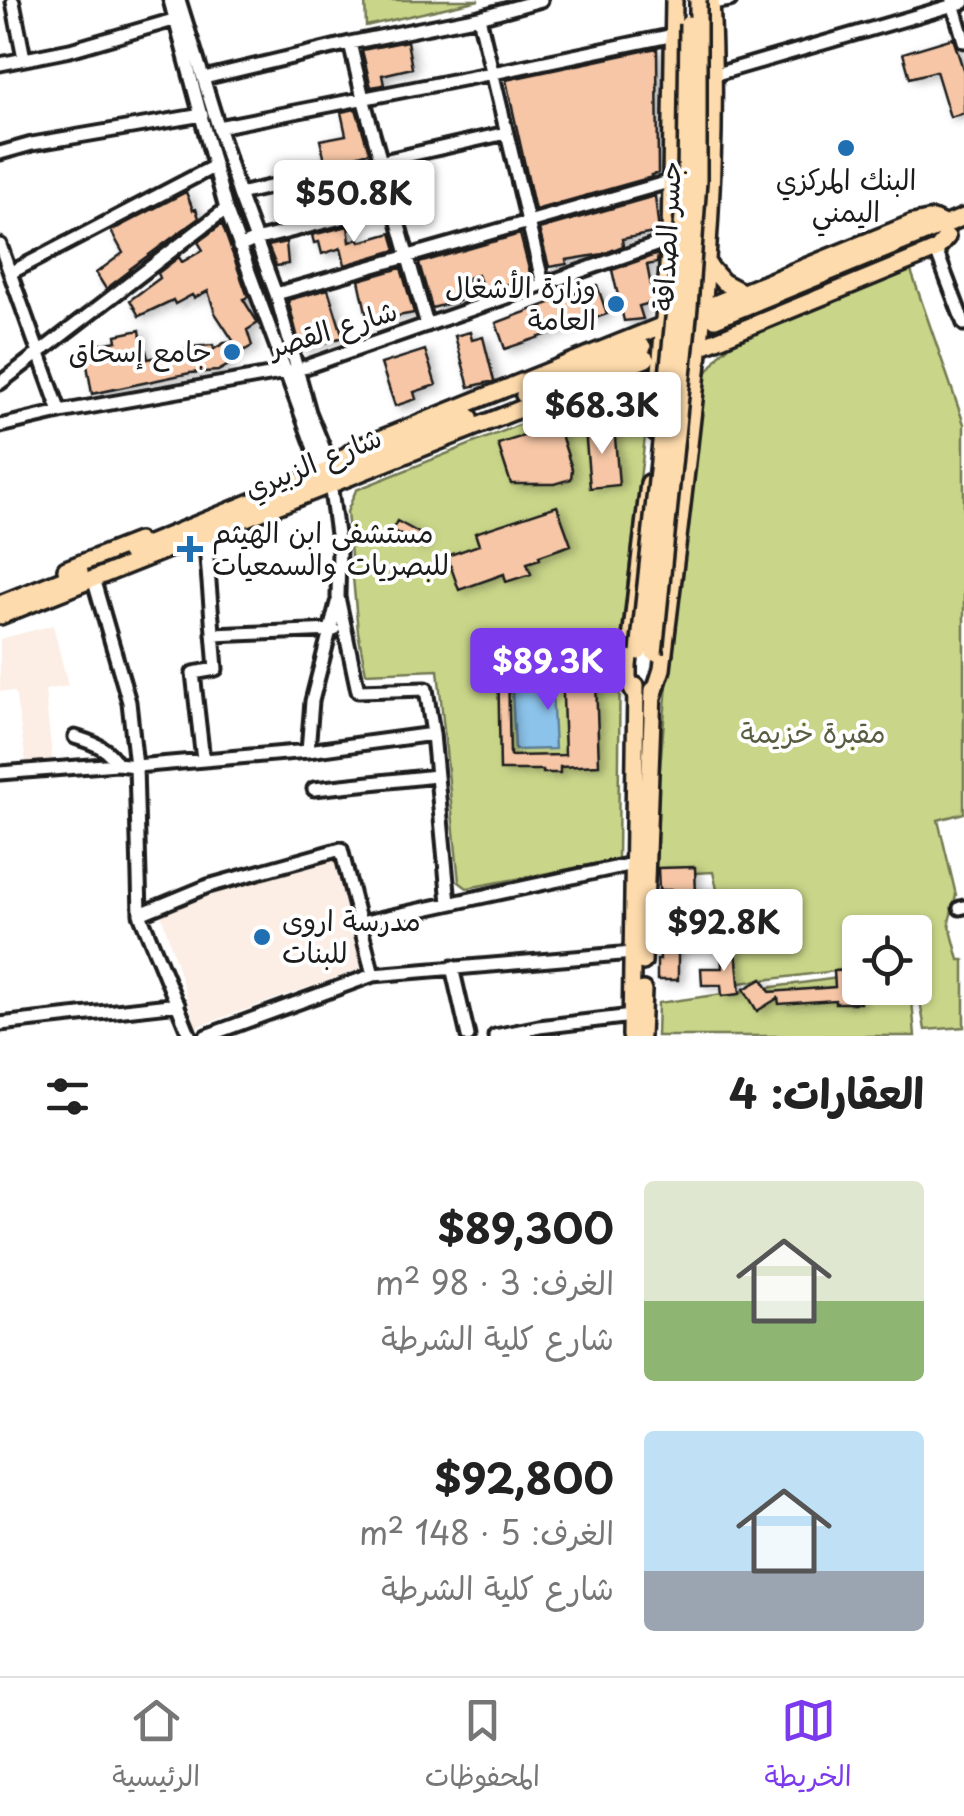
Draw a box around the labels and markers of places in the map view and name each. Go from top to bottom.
marker: البنك المركزي اليمني [835,137,857,159]
place label: البنك المركزي اليمني [776,157,916,237]
pin: $50.8K [273,160,435,245]
place label: وزارة الأشغال العامة [445,265,596,340]
marker: وزارة الأشغال العامة [605,293,627,315]
place label: جامع إسحاق [68,329,212,372]
marker: جامع إسحاق [221,341,243,363]
pin: $68.3K [521,372,683,457]
place label: مستشفى ابن الهيثم للبصريات والسمعيات [212,510,449,585]
marker: مستشفى ابن الهيثم للبصريات والسمعيات [177,536,203,562]
pin: $89.3K [467,628,629,713]
pin: $92.8K [643,889,805,974]
place label: مدرسة اروى للبنات [282,898,421,973]
marker: مدرسة اروى للبنات [251,926,273,948]

